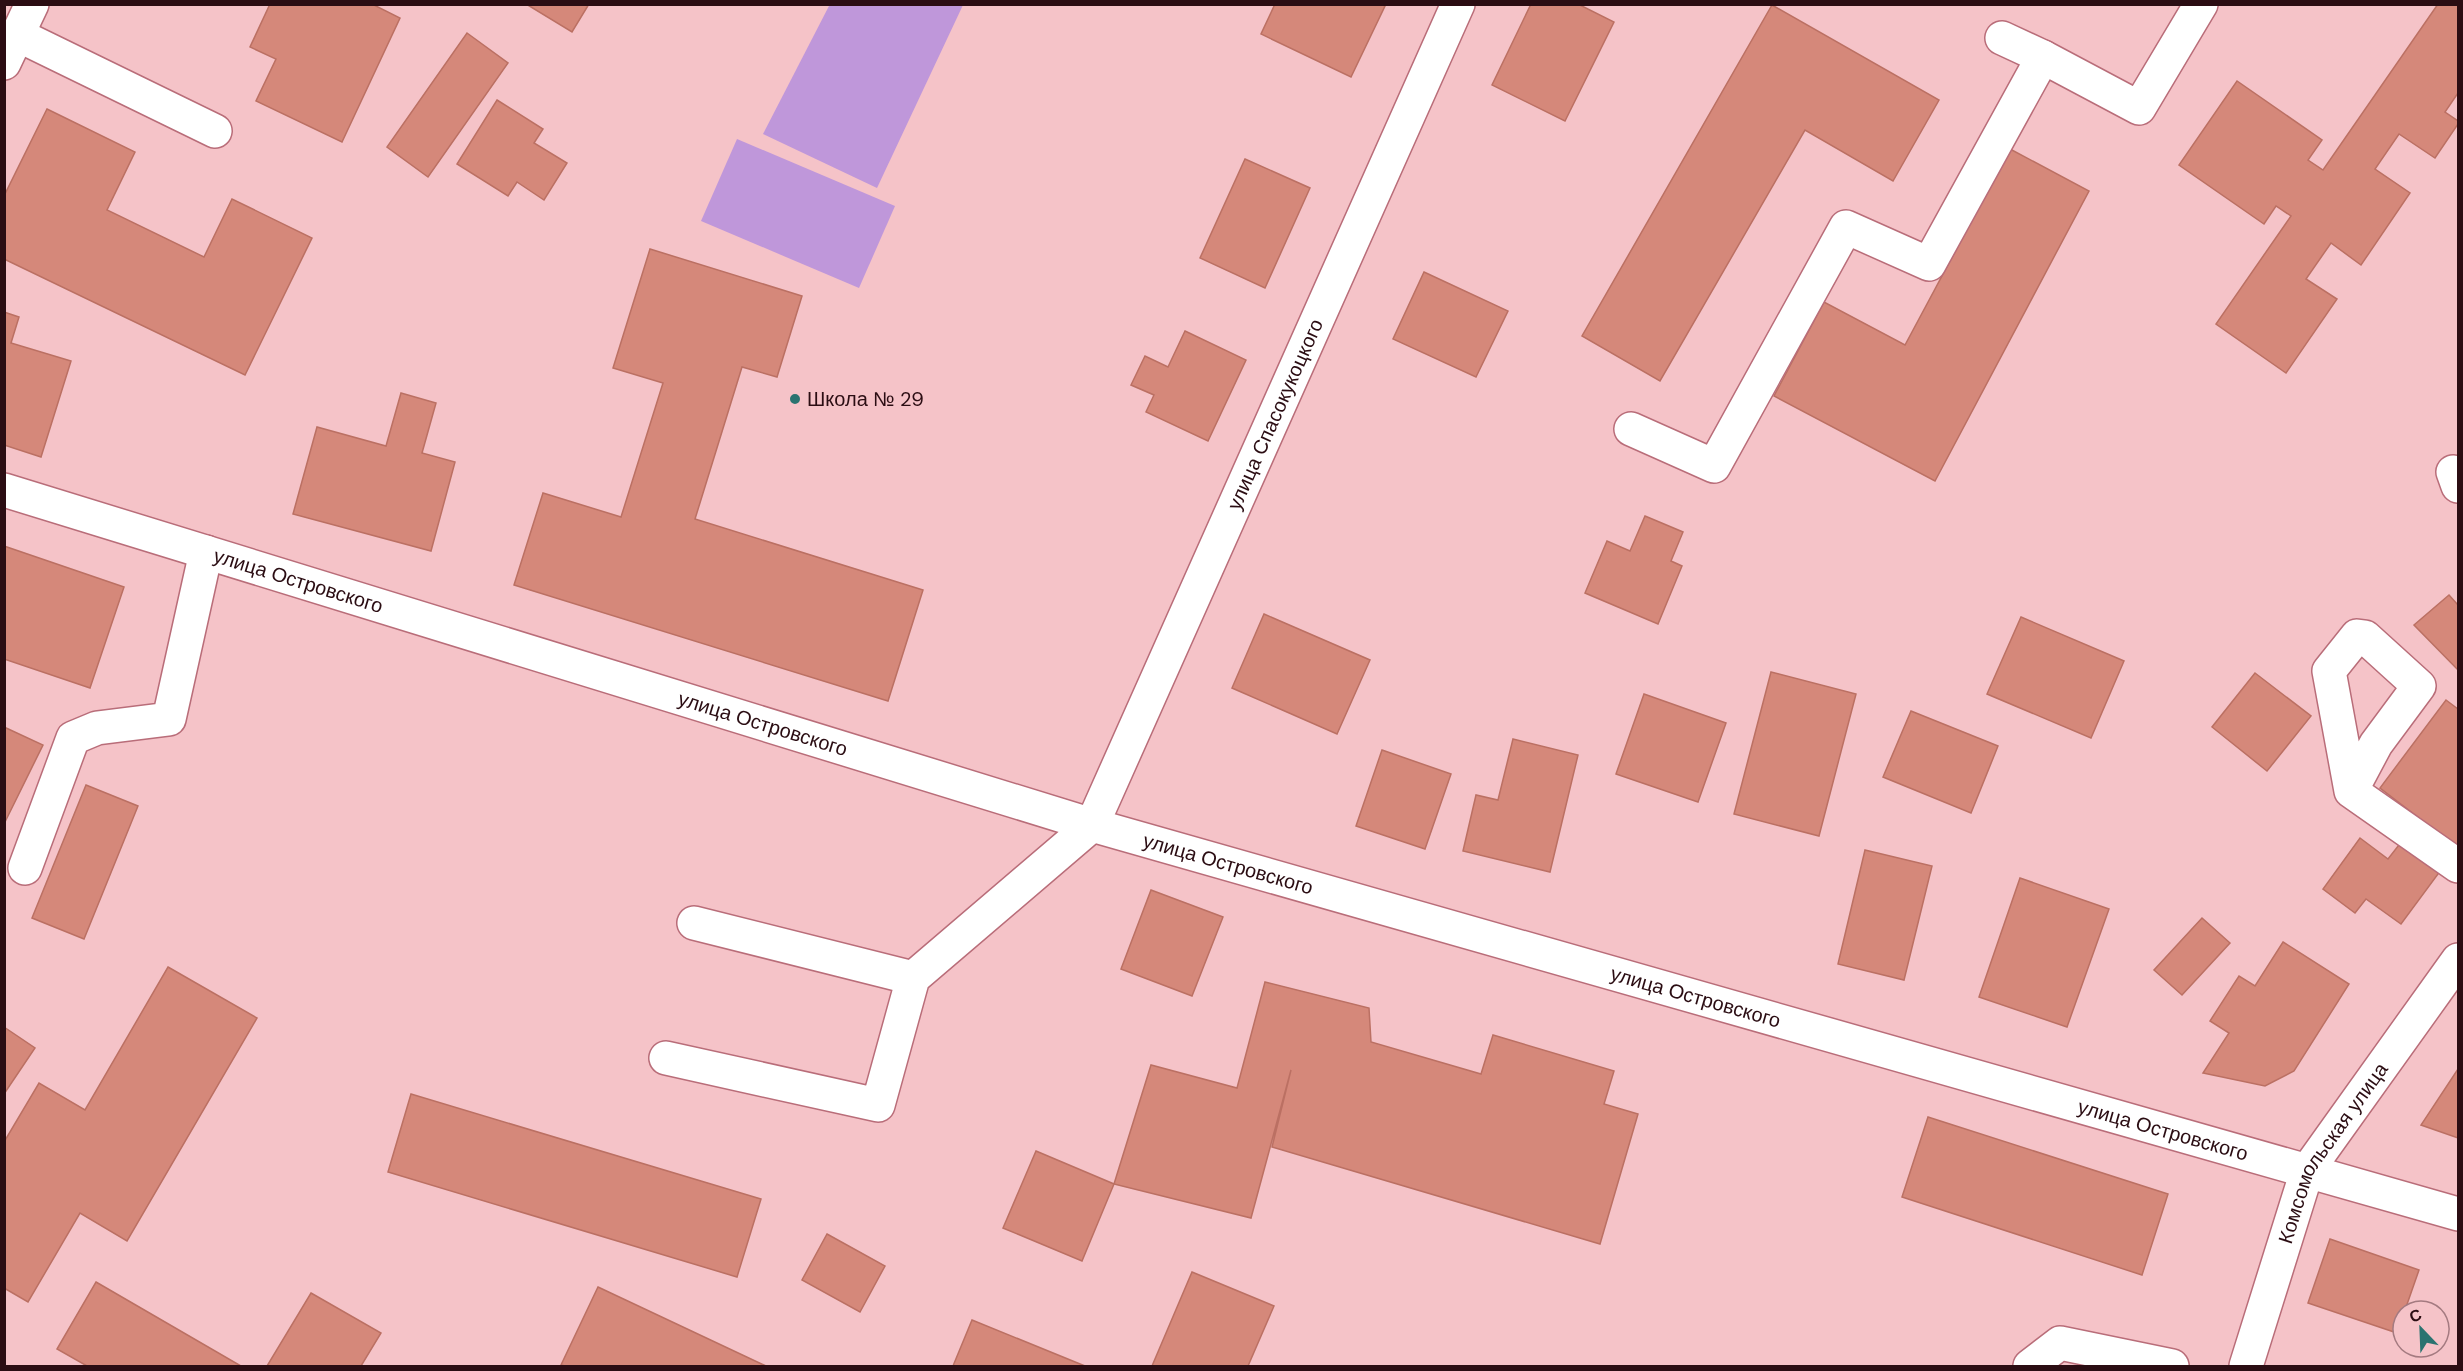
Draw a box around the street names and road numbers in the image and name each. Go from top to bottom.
street label: улица Спасокукоцкого [1221,315,1329,514]
street label: улица Островского [211,542,386,619]
street label: улица Островского [675,685,851,762]
street label: улица Островского [1140,827,1316,900]
street label: улица Островского [1607,960,1784,1033]
street label: Комсомольская улица [2272,1056,2394,1247]
street label: улица Островского [2075,1093,2251,1167]

